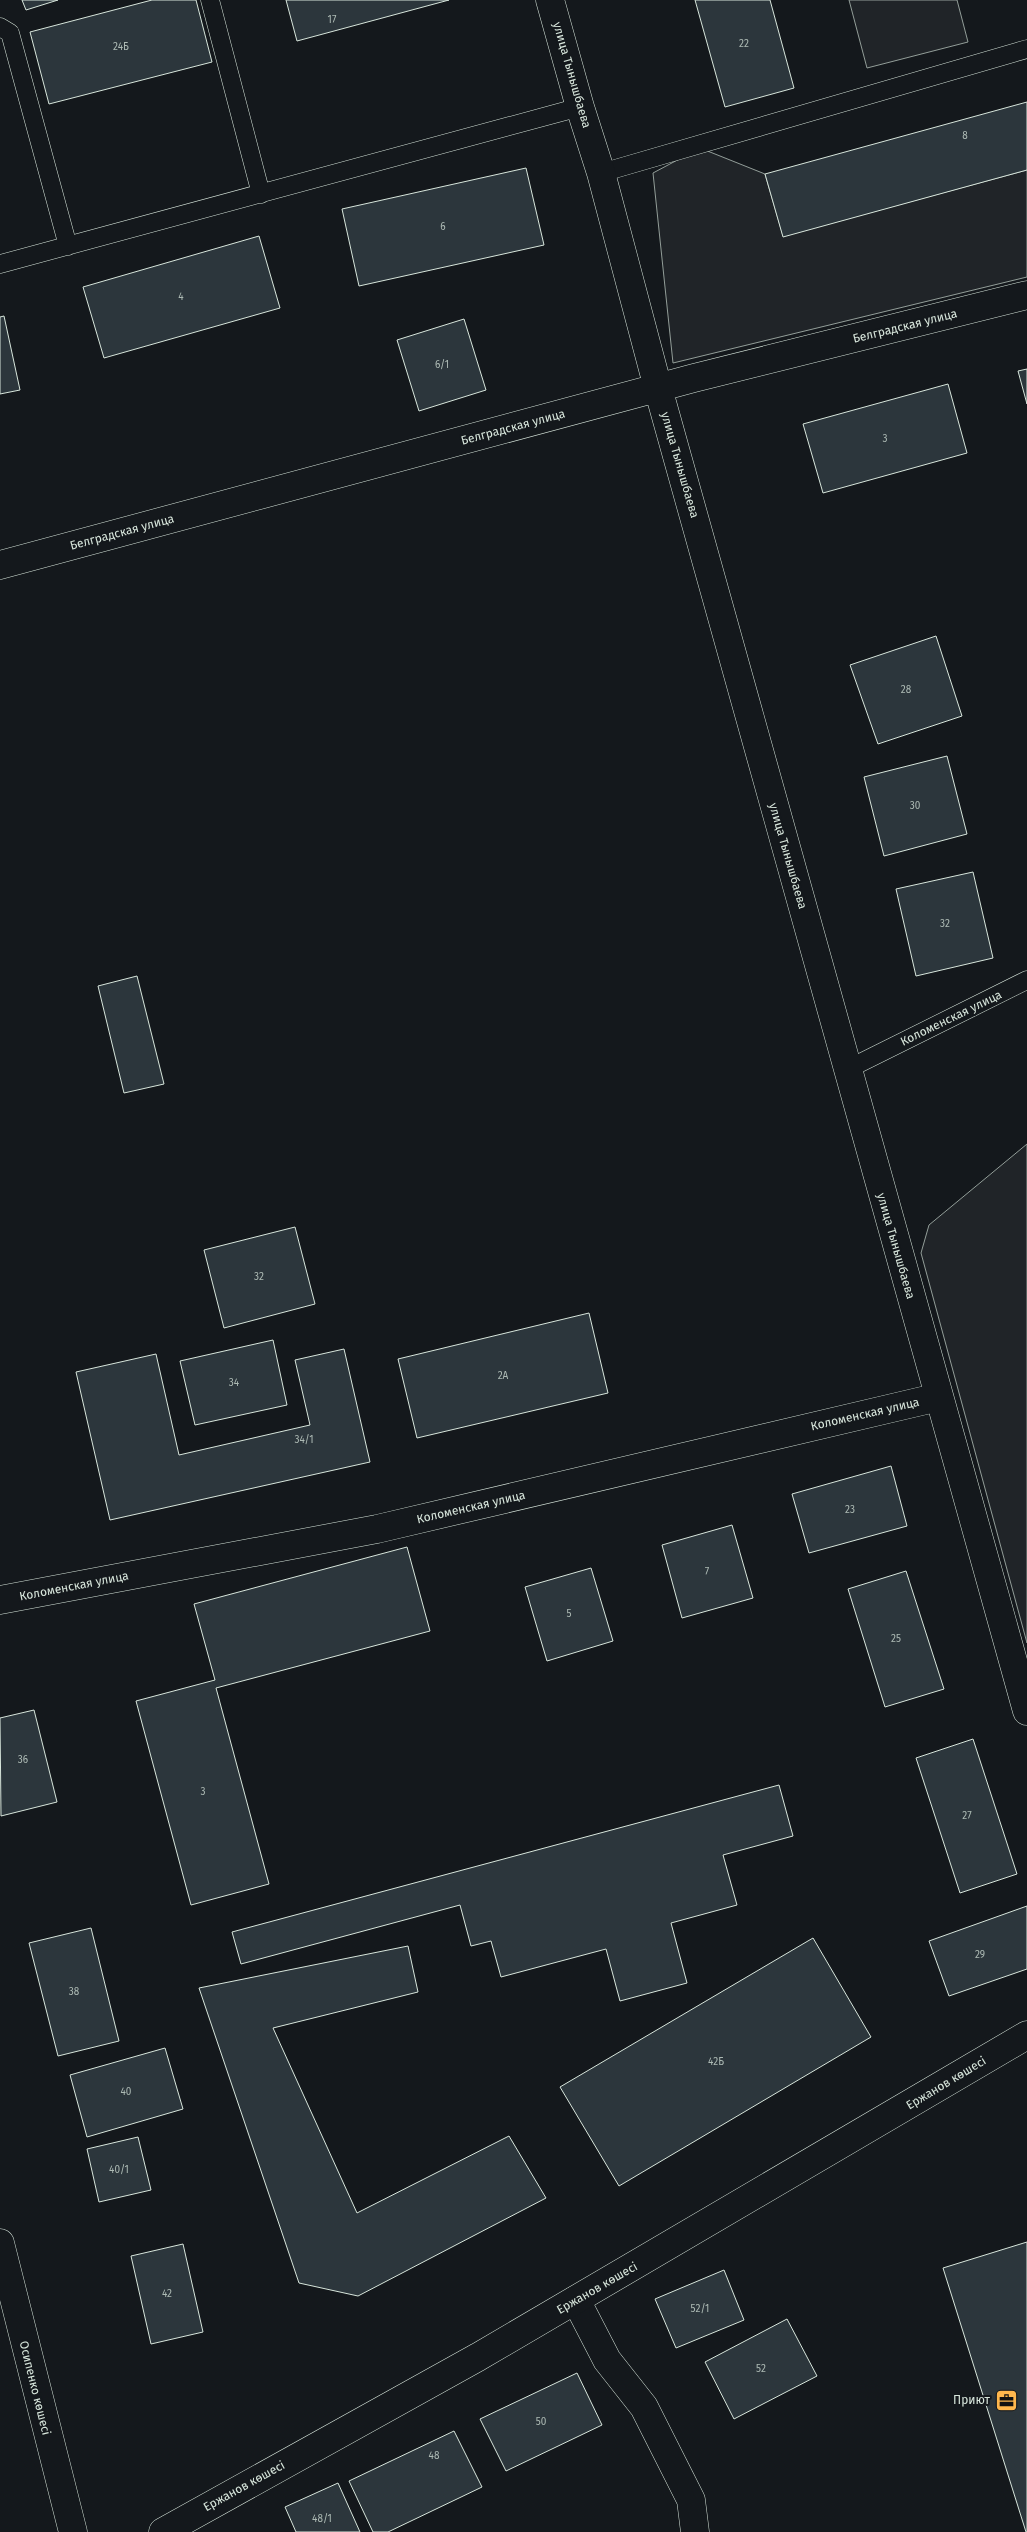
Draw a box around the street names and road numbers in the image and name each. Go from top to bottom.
street label: улица Тынышбаева [550,20,594,130]
street label: Белградская улица [851,306,959,346]
street label: Белградская улица [459,406,567,448]
street label: улица Тынышбаева [658,410,702,520]
street label: Белградская улица [68,511,176,553]
street label: улица Тынышбаева [766,801,810,911]
street label: Коломенская улица [898,987,1004,1049]
street label: улица Тынышбаева [874,1191,918,1301]
street label: Коломенская улица [809,1395,921,1433]
street label: Коломенская улица [415,1488,527,1526]
street label: Коломенская улица [18,1569,130,1603]
street label: Ержанов көшесі [903,2054,989,2112]
street label: Ержанов көшесі [554,2259,640,2317]
street label: Осипенко көшесі [17,2339,53,2437]
street label: Ержанов көшесі [201,2458,287,2514]

